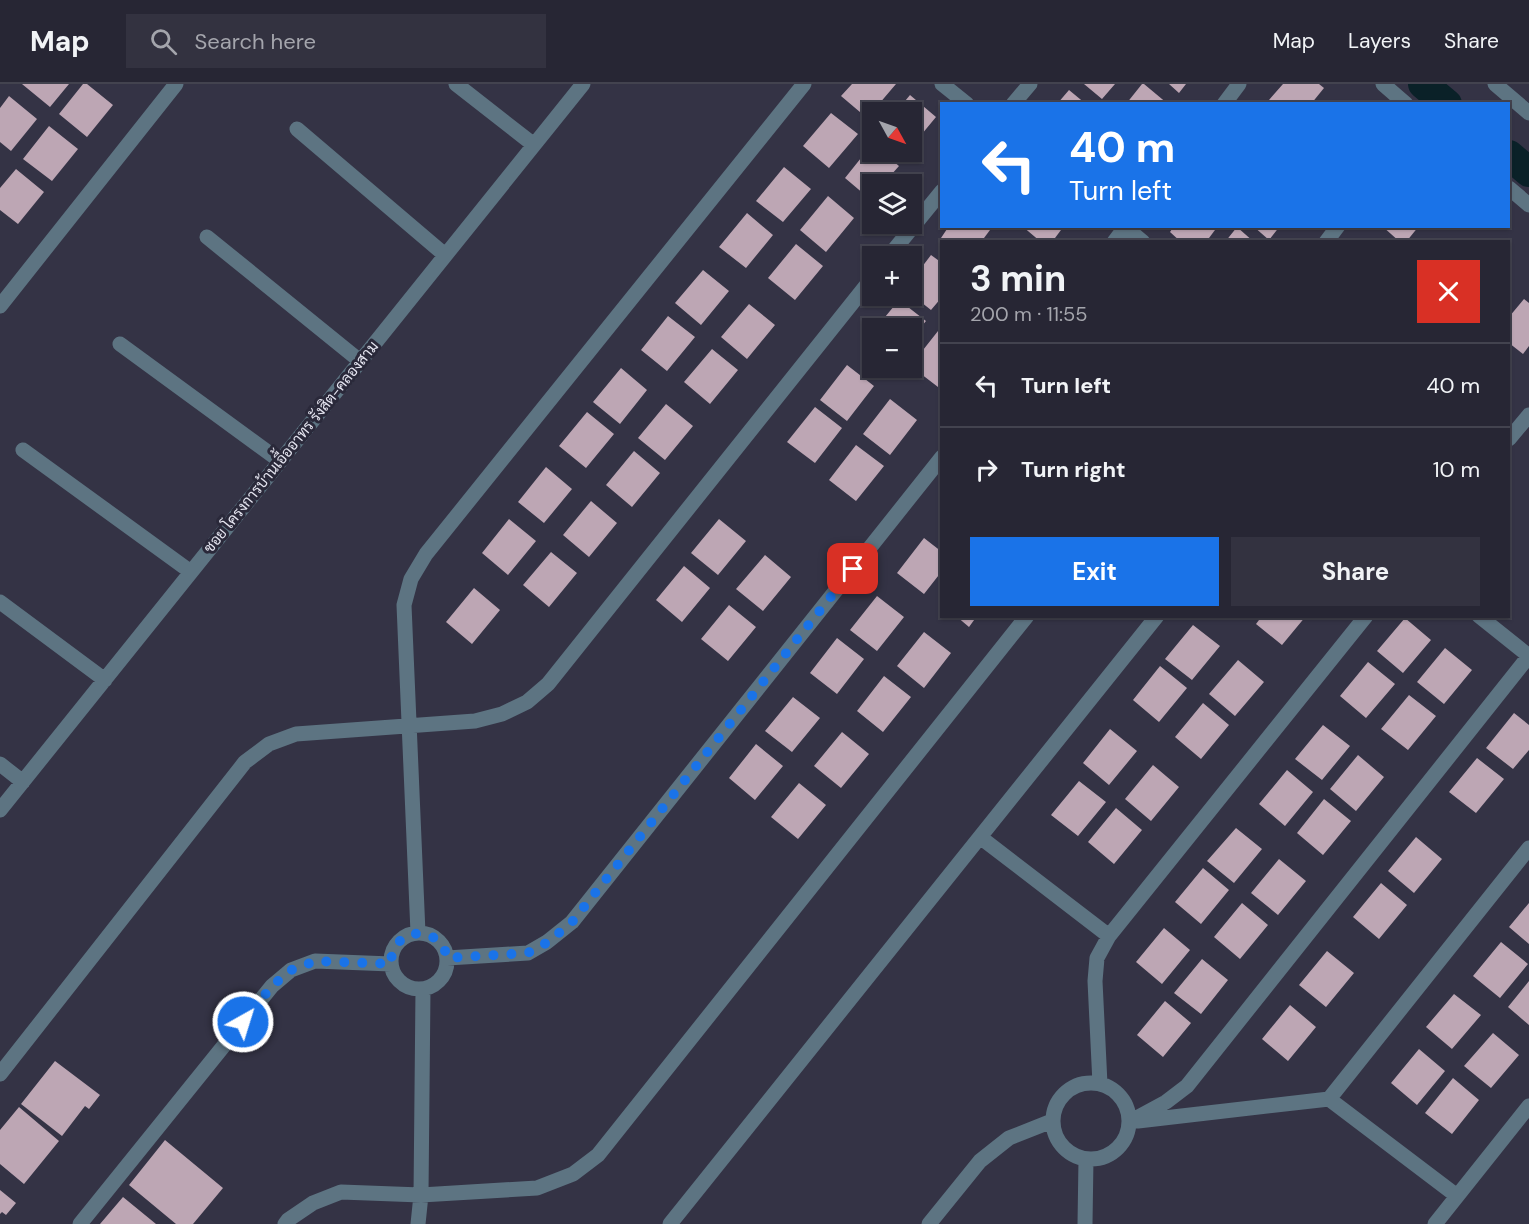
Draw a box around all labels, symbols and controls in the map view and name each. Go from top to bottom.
search box [126,14,546,68]
text: Map [30,23,90,60]
icon: search [147,25,180,58]
text: Search here [195,27,316,56]
text: Map [1273,27,1315,55]
text: Layers [1348,27,1411,55]
text: Share [1444,27,1499,55]
north arrow [862,102,922,162]
map controls [862,102,922,378]
text: 40 m [1069,120,1175,175]
icon: left [970,126,1048,204]
text: Turn left [1069,173,1172,208]
button: layers [862,174,922,234]
button: + [862,246,922,306]
text: 3 min [970,255,1066,302]
button: close [1417,260,1480,323]
text: 200 m · 11:55 [970,301,1087,327]
button: − [862,318,922,378]
street label: ซอย โครงการบ้านเอื้ออาทร รังสิต-คลองสาม [195,334,383,557]
icon: left [970,369,1003,402]
text: Turn left [1021,371,1111,400]
text: 40 m [1426,371,1480,400]
icon: right [970,453,1003,486]
text: Turn right [1021,455,1126,484]
text: 10 m [1433,455,1480,484]
button: Exit [970,537,1219,606]
button: Share [1231,537,1480,606]
pin [827,543,878,594]
icon: arrive [836,552,869,585]
position arrow [211,990,275,1054]

